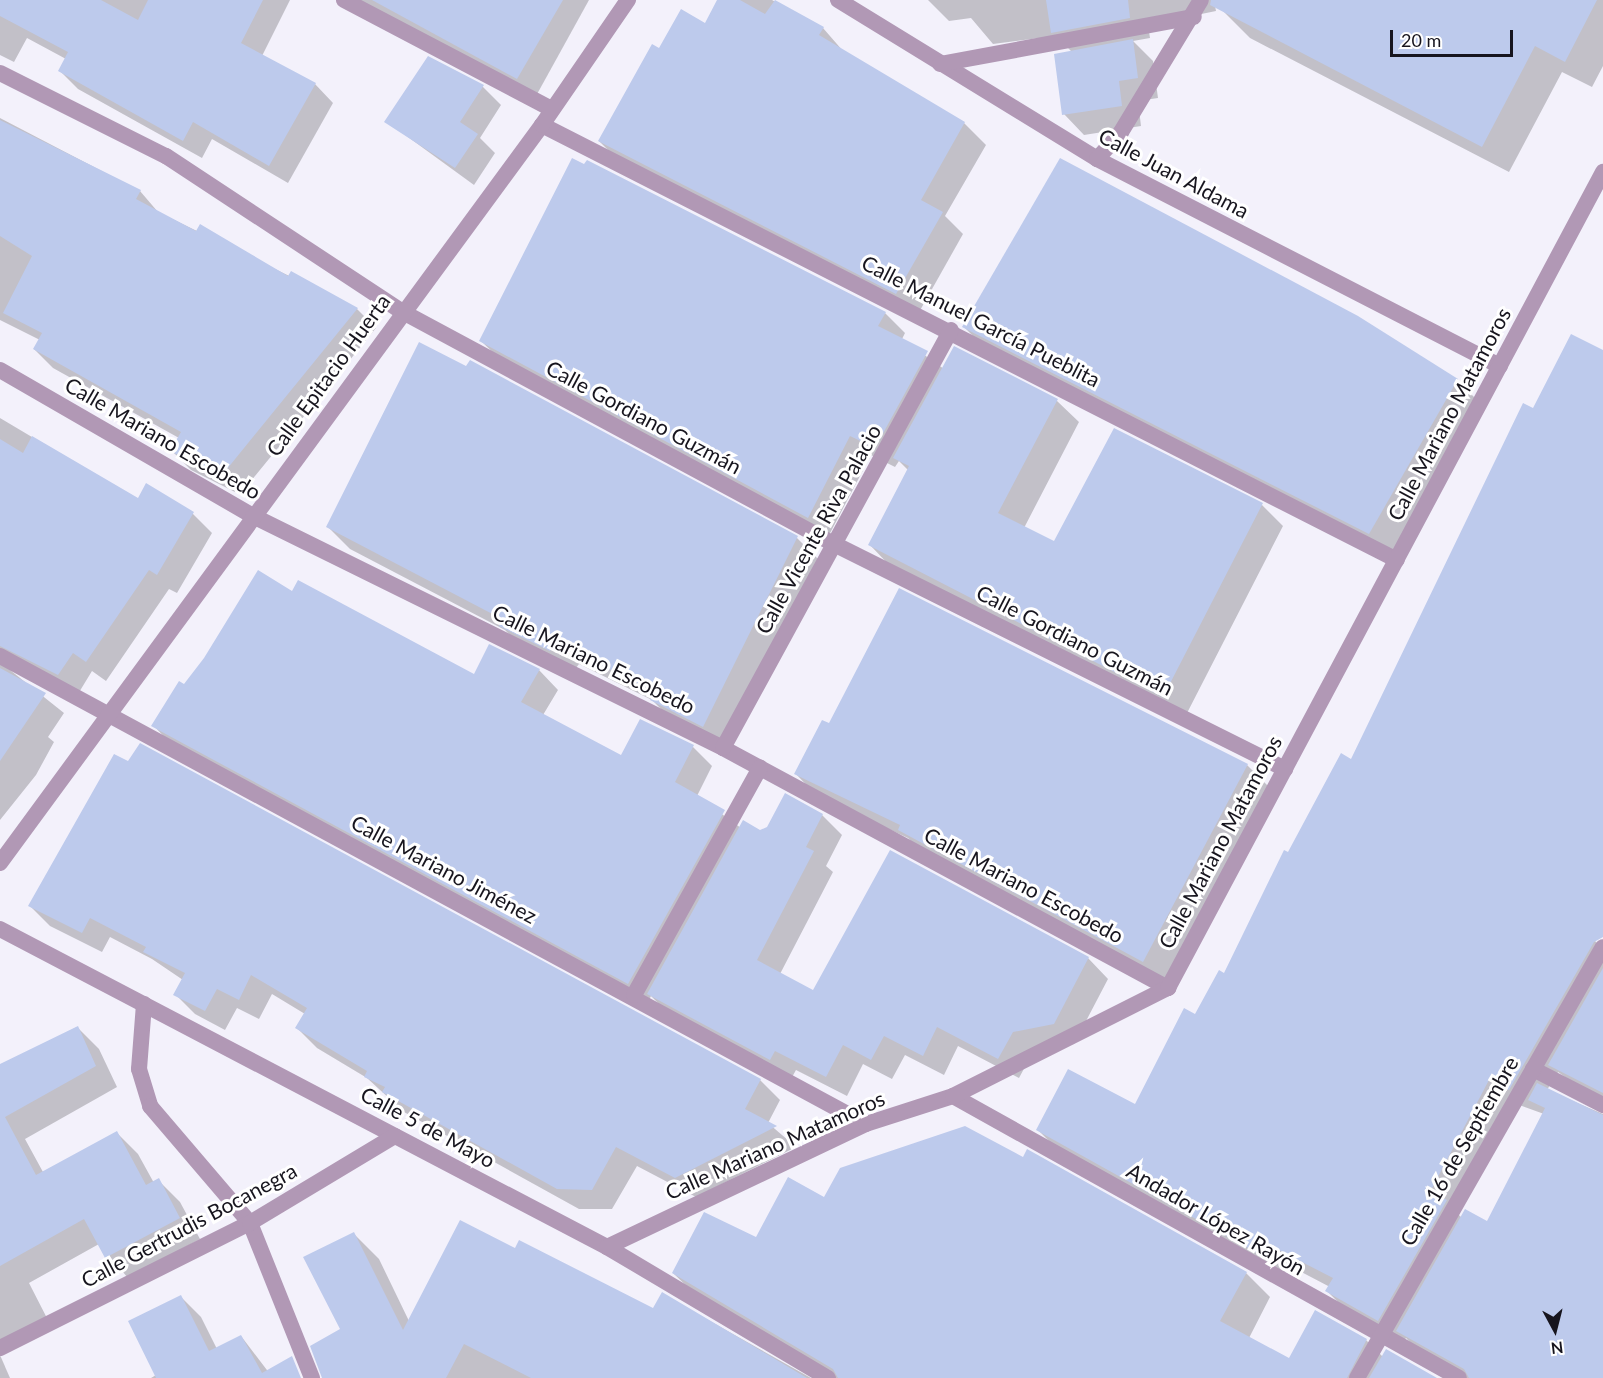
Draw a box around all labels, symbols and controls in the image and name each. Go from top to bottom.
scale bar [1393,18,1516,56]
text: 20 m [1401,29,1441,51]
street label: Calle Juan Aldama [1094,123,1254,223]
street label: Calle Manuel García Pueblita [858,250,1104,392]
street label: Calle Epitacio Huerta [261,289,395,461]
street label: Calle Mariano Matamoros [1382,303,1516,525]
street label: Calle Gordiano Guzmán [542,355,746,479]
street label: Calle Mariano Escobedo [61,372,265,504]
street label: Calle Vicente Riva Palacio [750,420,886,638]
street label: Calle Gordiano Guzmán [973,579,1177,701]
street label: Calle Mariano Escobedo [489,599,699,719]
street label: Calle Mariano Matamoros [1153,731,1287,953]
street label: Calle Mariano Jiménez [347,809,541,929]
street label: Calle Mariano Escobedo [920,822,1128,948]
street label: Calle 16 de Septiembre [1395,1052,1523,1250]
street label: Calle 5 de Mayo [357,1081,499,1173]
street label: Calle Mariano Matamoros [661,1085,889,1205]
street label: Calle Gertrudis Bocanegra [77,1157,301,1293]
street label: Andador López Rayón [1122,1158,1310,1280]
north arrow [1525,1300,1585,1360]
text: N [1550,1338,1565,1359]

